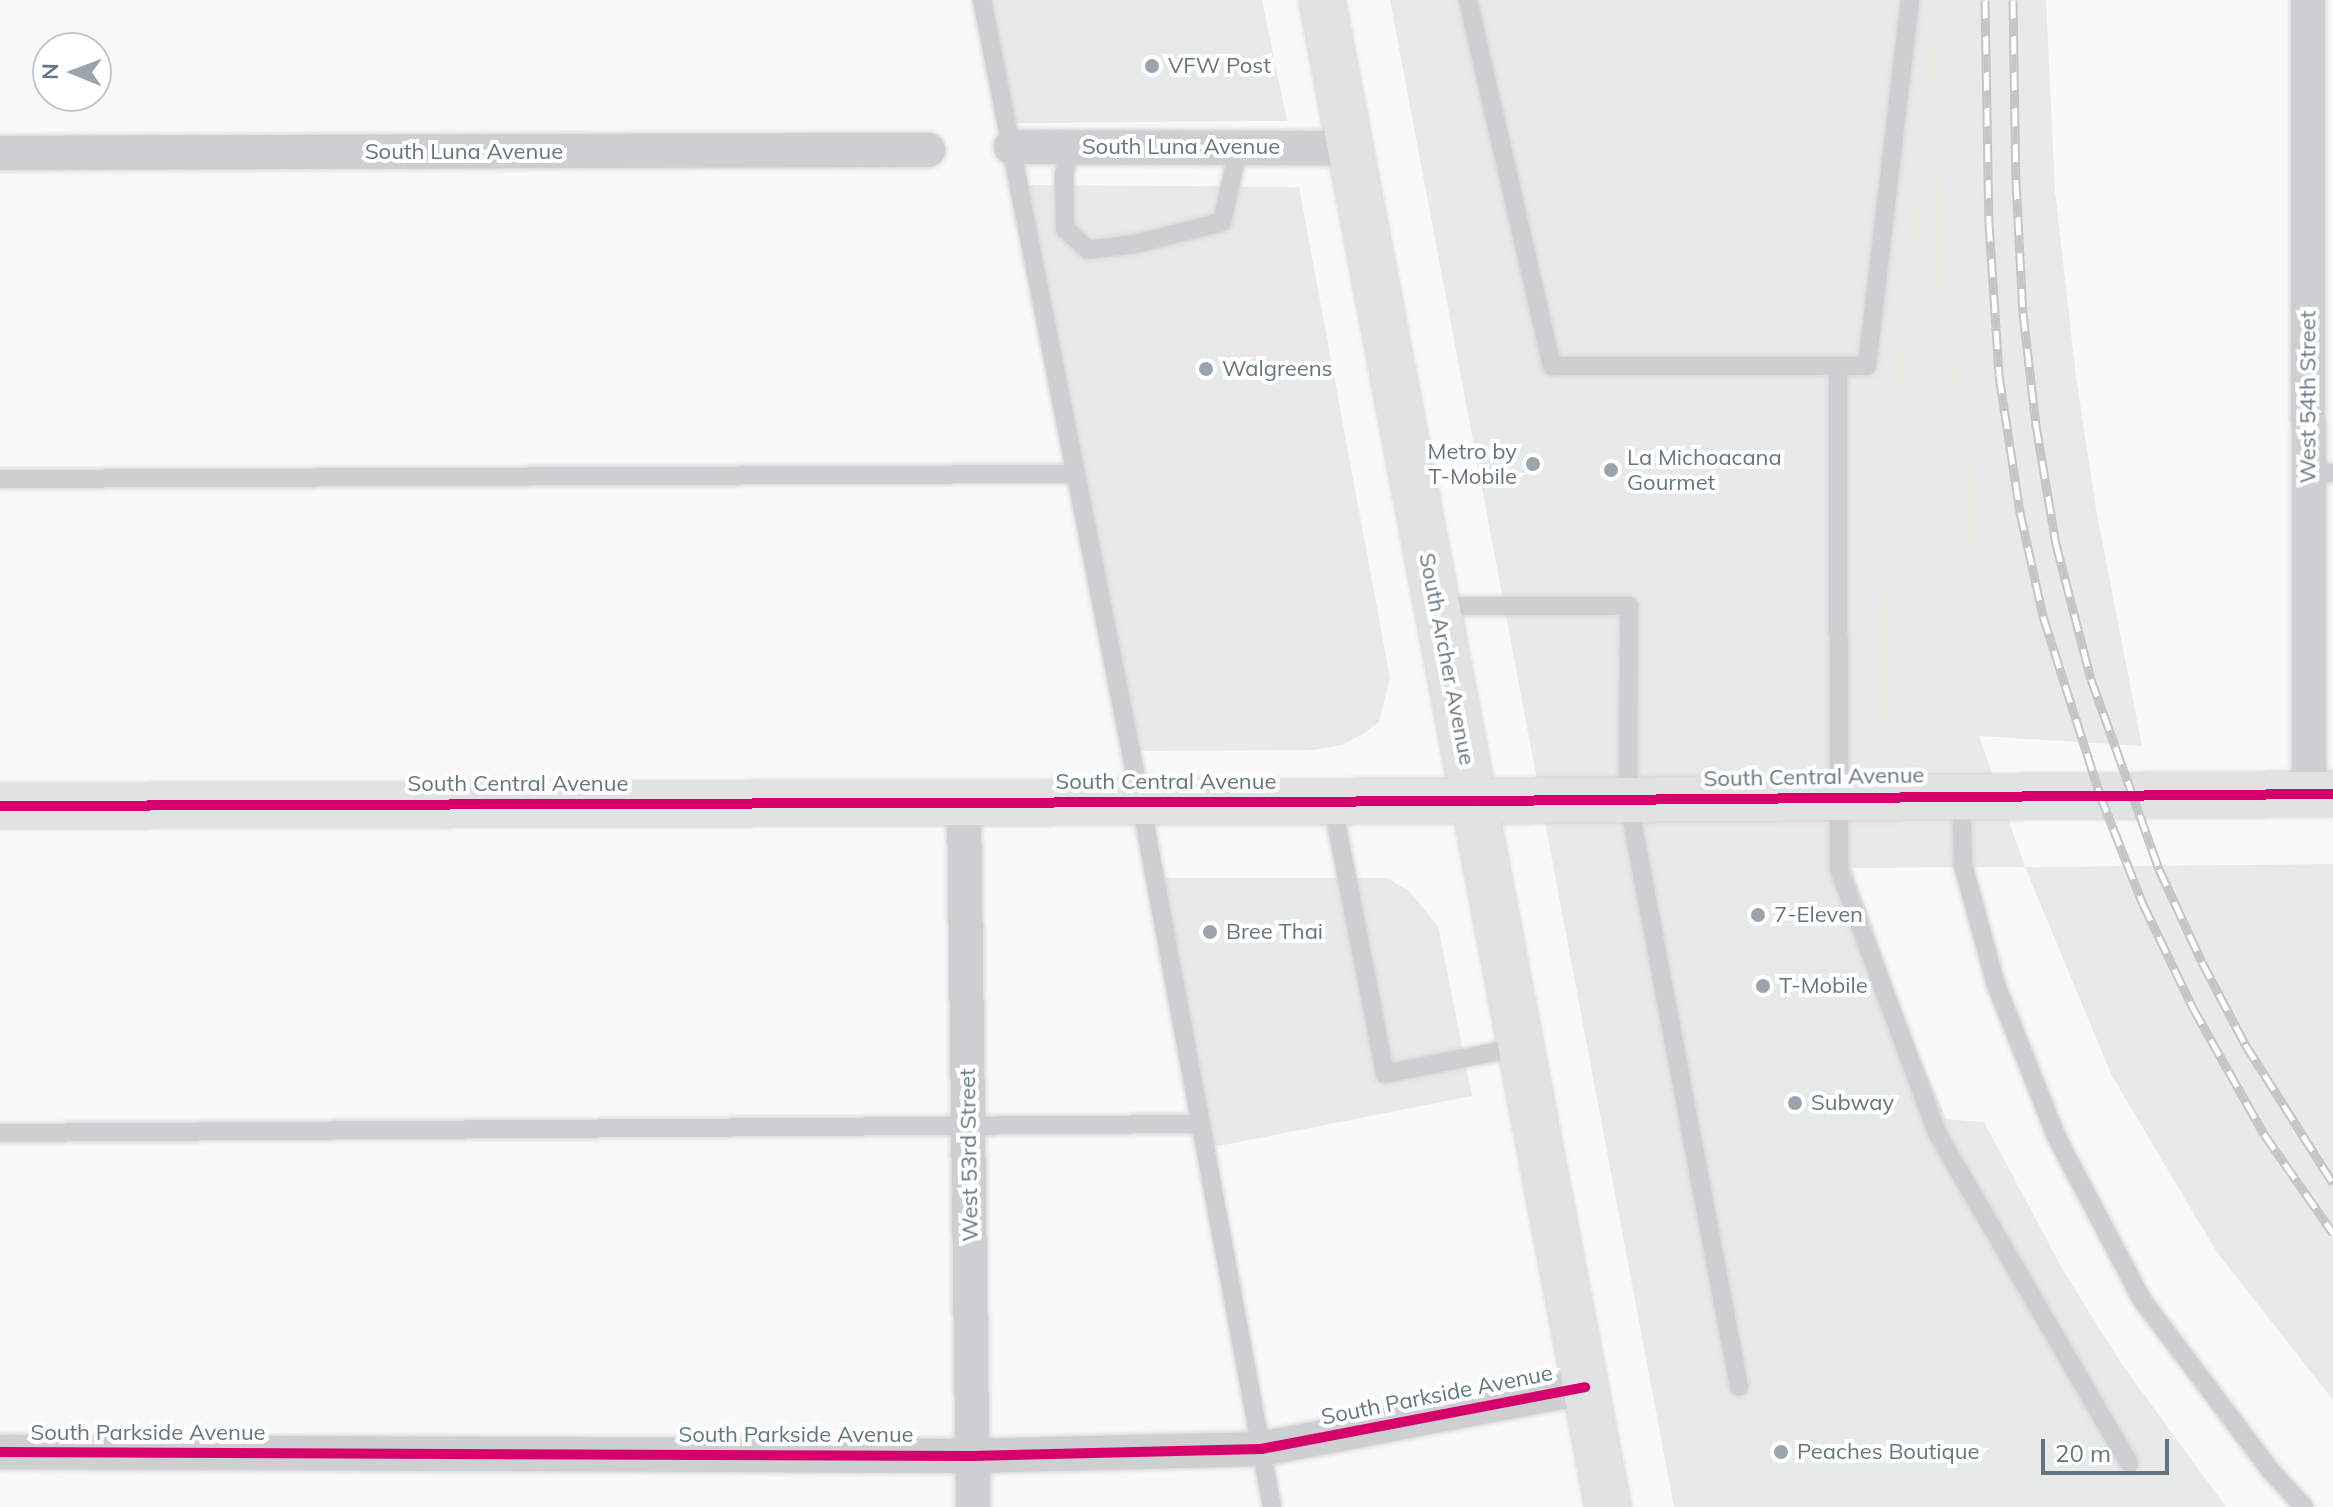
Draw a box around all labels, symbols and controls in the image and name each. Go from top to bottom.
north arrow [32,32,112,112]
place label: VFW Post [1168,53,1271,79]
marker: VFW Post [1143,57,1161,75]
text: N [36,63,64,80]
street label: South Luna Avenue [1082,134,1280,160]
street label: South Luna Avenue [365,139,563,165]
street label: West 54th Street [2295,311,2321,483]
place label: Walgreens [1222,356,1332,382]
marker: Walgreens [1197,360,1215,378]
place label: Metro by T-Mobile [1428,438,1517,490]
place label: La Michoacana Gourmet [1627,444,1782,496]
marker: Metro by T-Mobile [1524,455,1542,473]
marker: La Michoacana Gourmet [1602,461,1620,479]
street label: South Archer Avenue [1413,551,1481,767]
street label: South Central Avenue [1703,762,1925,792]
street label: South Central Avenue [1056,769,1276,795]
street label: South Central Avenue [408,771,628,797]
place label: 7-Eleven [1774,902,1863,928]
marker: 7-Eleven [1749,906,1767,924]
place label: Bree Thai [1226,919,1323,945]
marker: Bree Thai [1201,923,1219,941]
place label: T-Mobile [1779,973,1868,999]
marker: T-Mobile [1754,977,1772,995]
street label: West 53rd Street [954,1068,984,1242]
place label: Subway [1811,1090,1894,1116]
marker: Subway [1786,1094,1804,1112]
street label: South Parkside Avenue [1319,1360,1555,1430]
street label: South Parkside Avenue [30,1420,266,1446]
street label: South Parkside Avenue [678,1422,914,1448]
scale bar [2045,1423,2173,1473]
text: 20 m [2055,1438,2111,1468]
place label: Peaches Boutique [1797,1439,1979,1465]
marker: Peaches Boutique [1772,1443,1790,1461]

